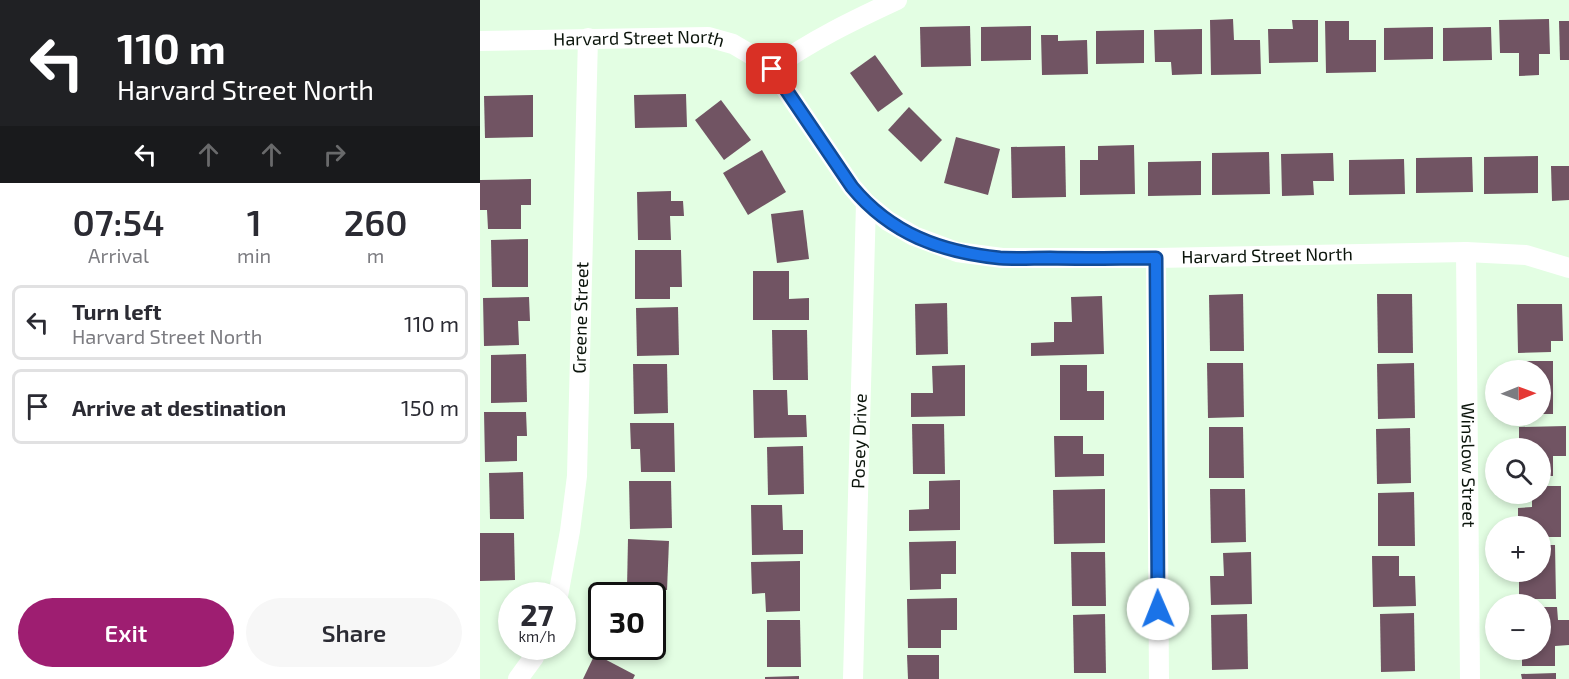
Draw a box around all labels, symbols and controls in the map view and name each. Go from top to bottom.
text: 110 m [117,22,226,72]
icon: left [18,24,96,102]
street label: Harvard Street North [553,25,727,51]
pin [746,43,797,94]
icon: arrive [755,52,788,85]
text: Harvard Street North [117,73,374,105]
icon: left [129,138,162,171]
icon: ahead [192,138,225,171]
icon: ahead [255,138,288,171]
icon: right [318,138,351,171]
text: 07:54 [72,200,165,243]
text: 1 [247,200,262,243]
text: 260 [344,200,408,243]
street label: Harvard Street North [1181,242,1353,268]
text: Arrival [88,243,149,267]
text: min [237,243,271,267]
text: m [367,243,384,267]
street label: Greene Street [568,261,592,374]
text: Turn left [72,298,161,324]
icon: left [21,306,54,339]
text: 110 m [404,310,459,336]
text: Harvard Street North [72,324,262,348]
north arrow [1485,360,1551,426]
map controls [1485,360,1551,660]
icon: arrive [21,390,54,423]
street label: Posey Drive [846,393,871,489]
text: Arrive at destination [72,394,286,420]
text: 150 m [401,394,459,420]
street label: Winslow Street [1457,402,1481,528]
button: search [1485,438,1551,504]
button: + [1485,516,1551,582]
position arrow [1126,577,1190,641]
speed limit sign: 30 [588,582,666,660]
button: − [1485,594,1551,660]
text: 27 [520,596,554,632]
button: Exit [18,598,234,667]
button: Share [246,598,462,667]
text: km/h [518,627,556,645]

